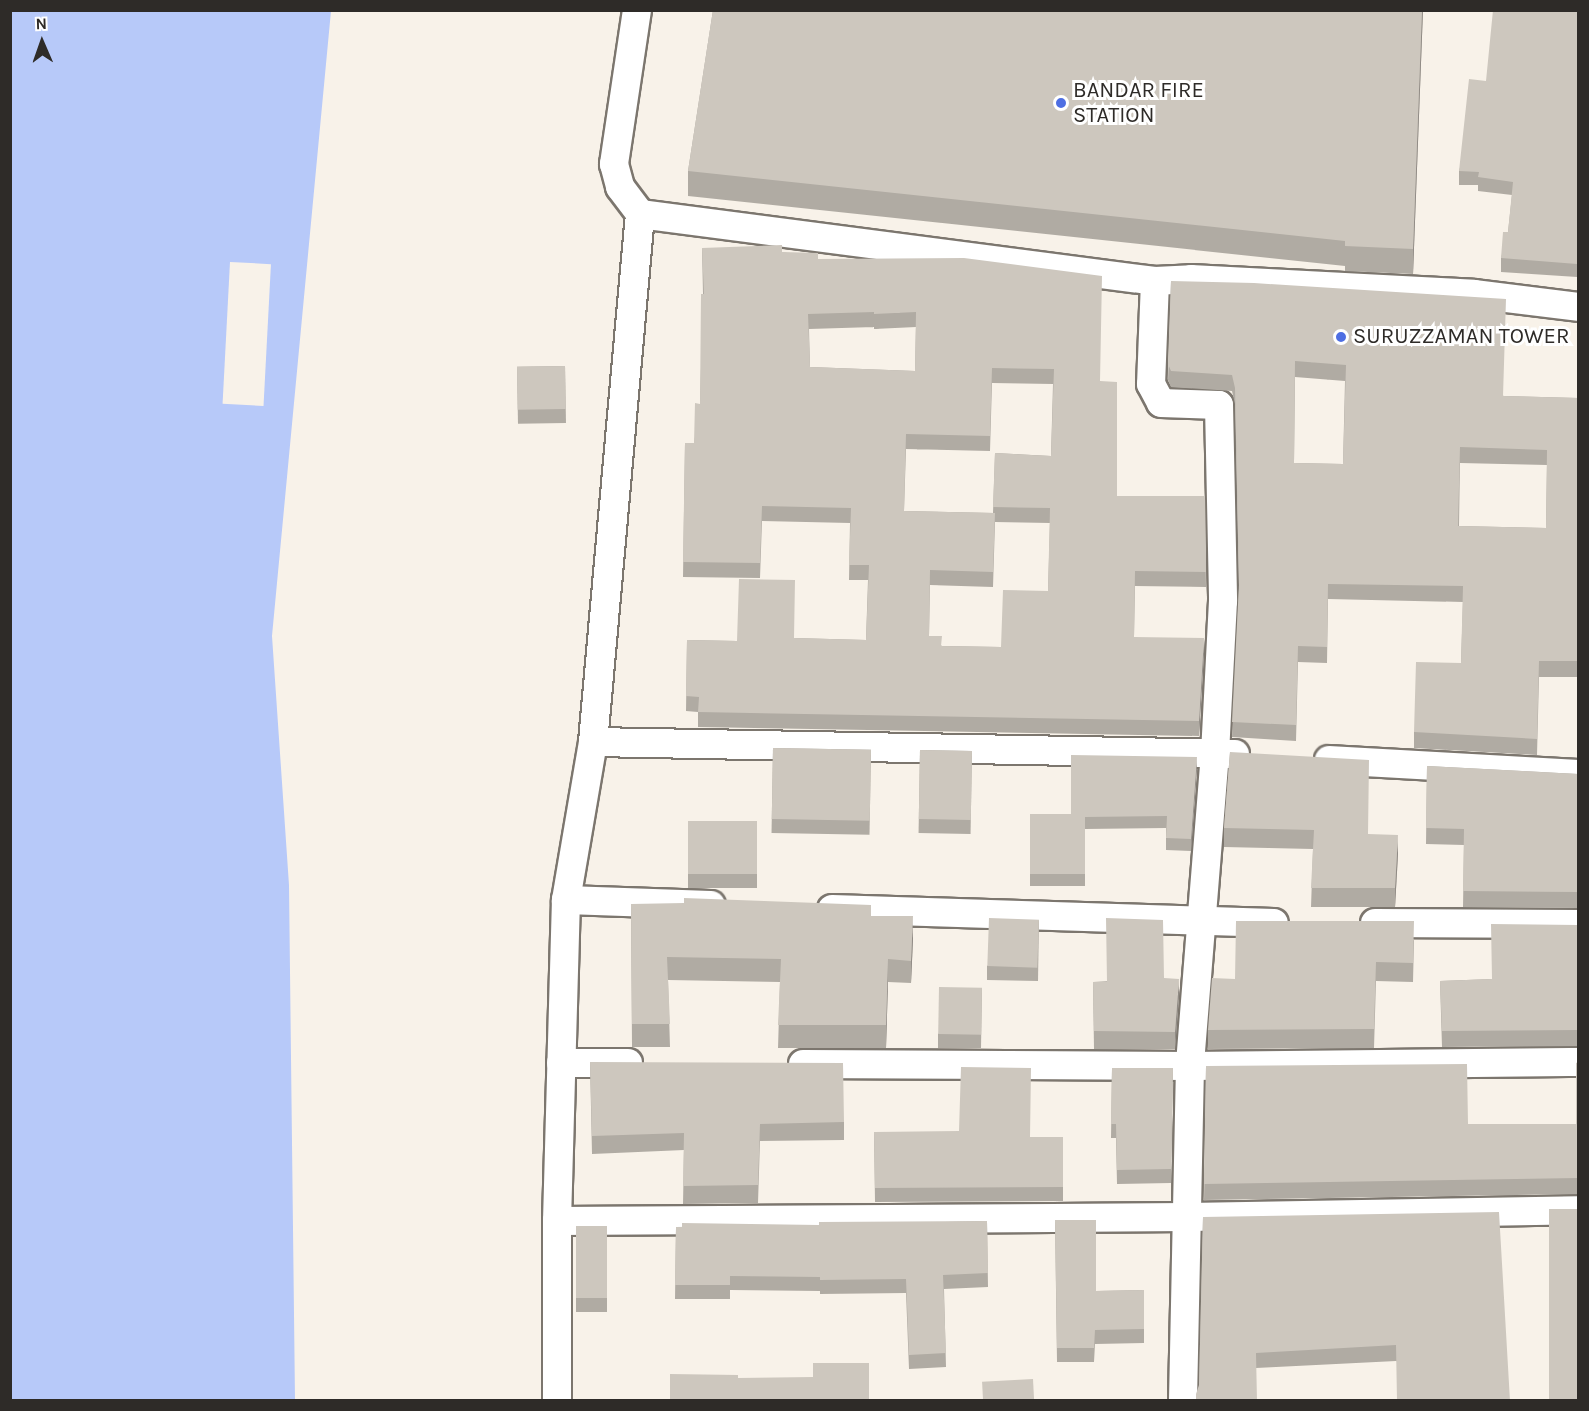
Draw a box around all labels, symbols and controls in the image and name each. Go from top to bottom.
north arrow [12,12,72,72]
text: N [35,14,47,33]
place label: BANDAR FIRE STATION [1073,77,1204,128]
marker: BANDAR FIRE STATION [1054,96,1068,110]
place label: SURUZZAMAN TOWER [1353,324,1569,350]
marker: SURUZZAMAN TOWER [1334,330,1348,344]

